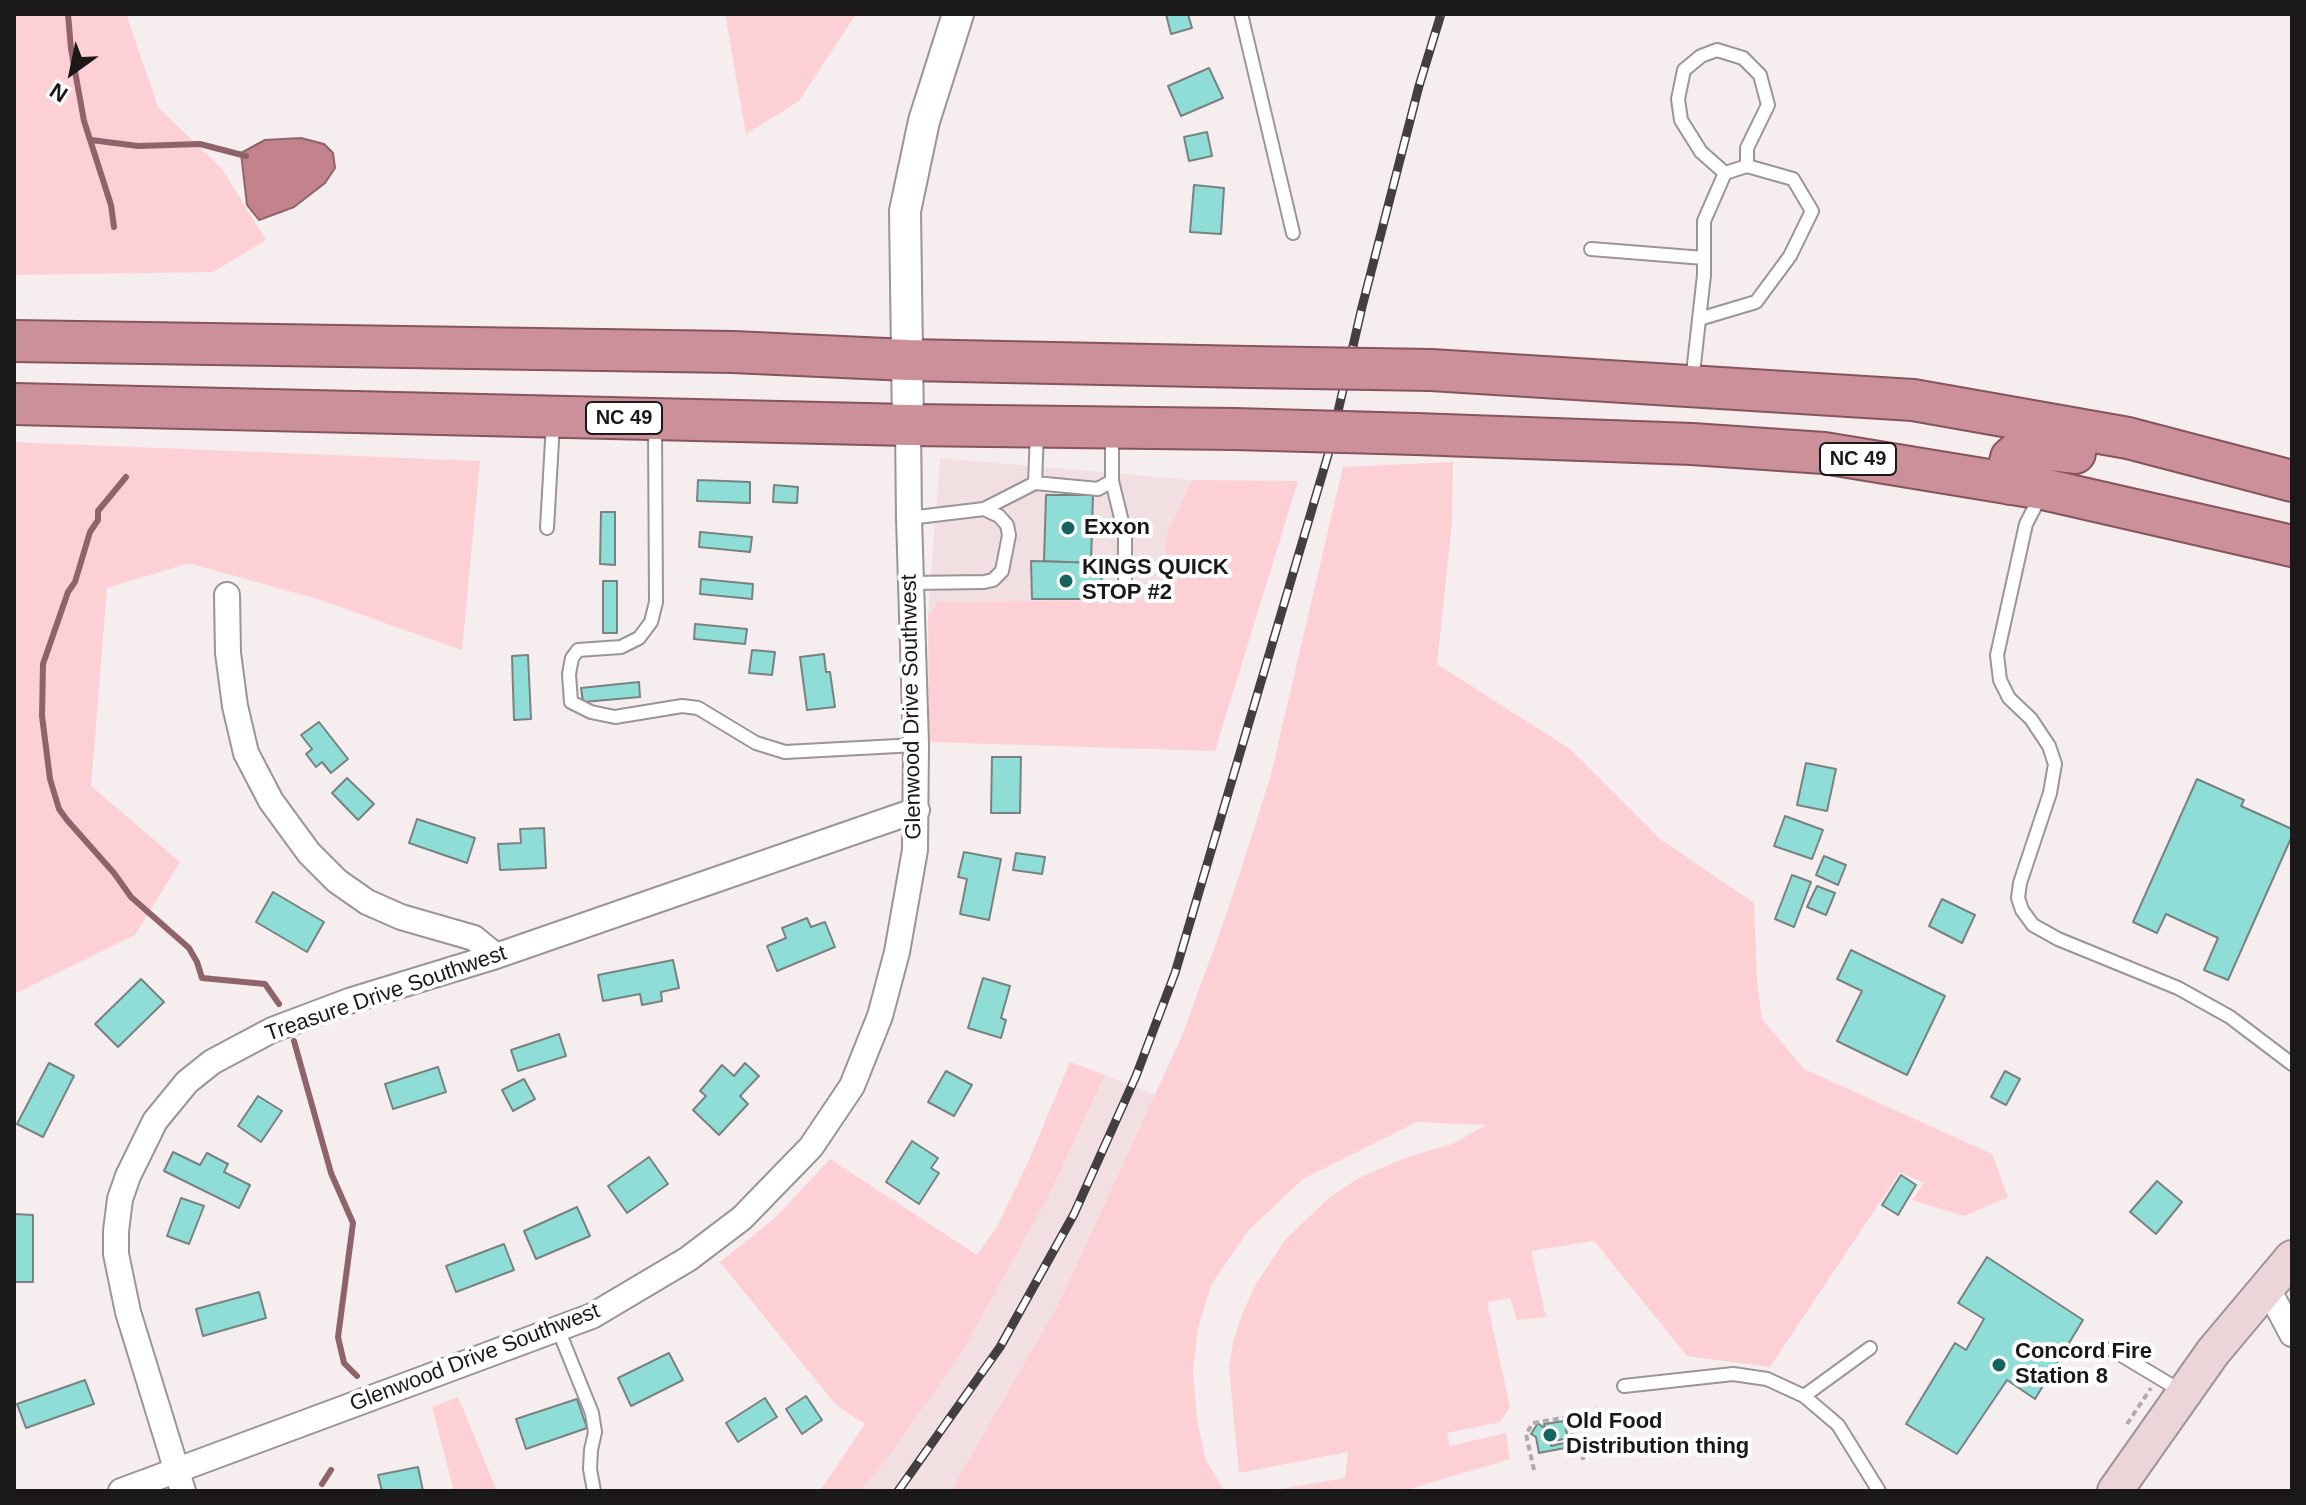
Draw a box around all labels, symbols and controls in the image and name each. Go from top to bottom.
north arrow [32,32,112,112]
text: N [45,78,72,107]
road number: NC 49 [586,402,662,434]
road number: NC 49 [1820,443,1896,475]
place label: Exxon [1084,515,1150,541]
marker: Exxon [1059,519,1077,537]
place label: KINGS QUICK STOP #2 [1082,555,1229,606]
marker: KINGS QUICK STOP #2 [1057,572,1075,590]
street label: Glenwood Drive Southwest [896,574,928,840]
street label: Treasure Drive Southwest [262,940,510,1048]
street label: Glenwood Drive Southwest [346,1298,604,1418]
place label: Concord Fire Station 8 [2015,1339,2152,1390]
marker: Concord Fire Station 8 [1990,1356,2008,1374]
place label: Old Food Distribution thing [1566,1409,1749,1460]
marker: Old Food Distribution thing [1541,1426,1559,1444]

